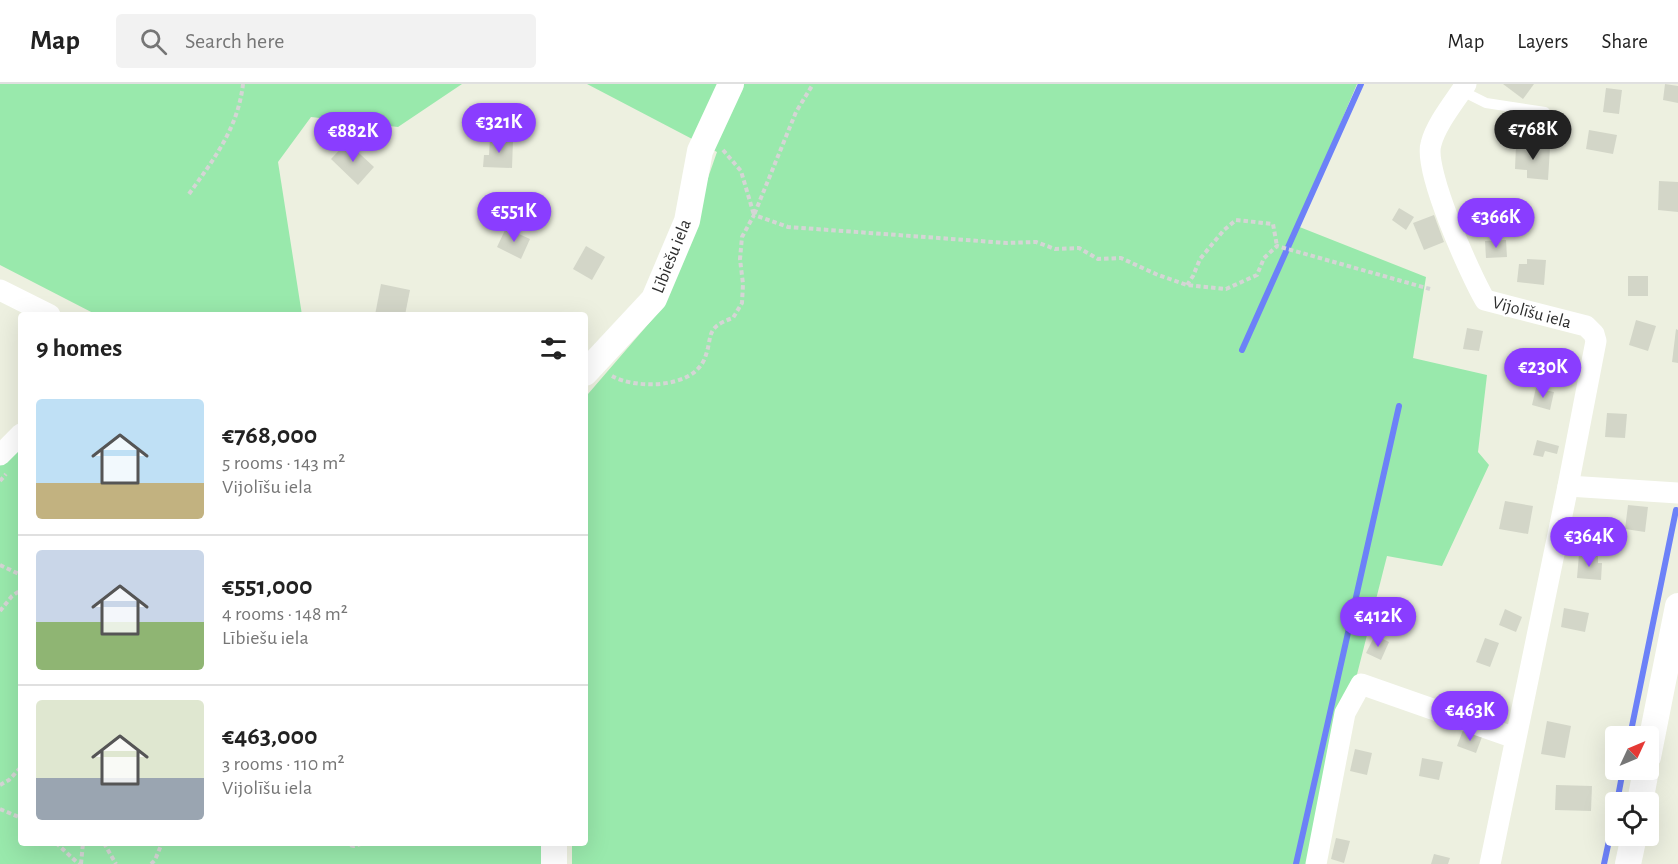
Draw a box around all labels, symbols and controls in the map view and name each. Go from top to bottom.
search box [116,14,536,68]
icon: search [137,25,170,58]
text: Map [30,27,80,55]
text: Search here [185,30,284,52]
text: Map [1448,31,1484,52]
text: Layers [1517,31,1568,52]
text: Share [1601,31,1648,52]
pin: €321K [457,103,541,154]
pin: €768K [1491,110,1575,161]
pin: €882K [311,112,395,163]
text: €321K [476,112,522,132]
text: €768K [1508,119,1558,139]
text: €882K [328,121,378,141]
pin: €551K [472,192,556,243]
pin: €366K [1454,198,1538,249]
text: €551K [491,201,537,221]
text: €366K [1472,207,1520,227]
street label: Lībiešu iela [649,217,695,296]
street label: Vijolīšu iela [1490,294,1573,332]
icon: filters [537,332,570,365]
text: 9 homes [36,335,122,361]
pin: €230K [1501,348,1585,399]
text: €230K [1518,357,1568,377]
text: €768,000 [222,422,317,448]
icon: home [84,423,156,495]
text: 5 rooms · 143 m² [222,453,345,473]
text: Vijolīšu iela [222,477,312,497]
pin: €364K [1547,517,1631,568]
text: €364K [1564,526,1614,546]
text: €551,000 [222,573,313,599]
icon: home [84,574,156,646]
pin: €412K [1336,597,1420,648]
text: 4 rooms · 148 m² [222,604,348,624]
text: €412K [1354,606,1402,626]
text: Lībiešu iela [222,628,309,648]
pin: €463K [1428,691,1512,742]
text: €463K [1445,700,1495,720]
text: €463,000 [222,723,318,749]
icon: home [84,724,156,796]
north arrow [1605,726,1659,780]
map controls [1605,726,1659,846]
text: 3 rooms · 110 m² [222,754,345,774]
text: Vijolīšu iela [222,778,312,798]
button: locate [1605,792,1659,846]

